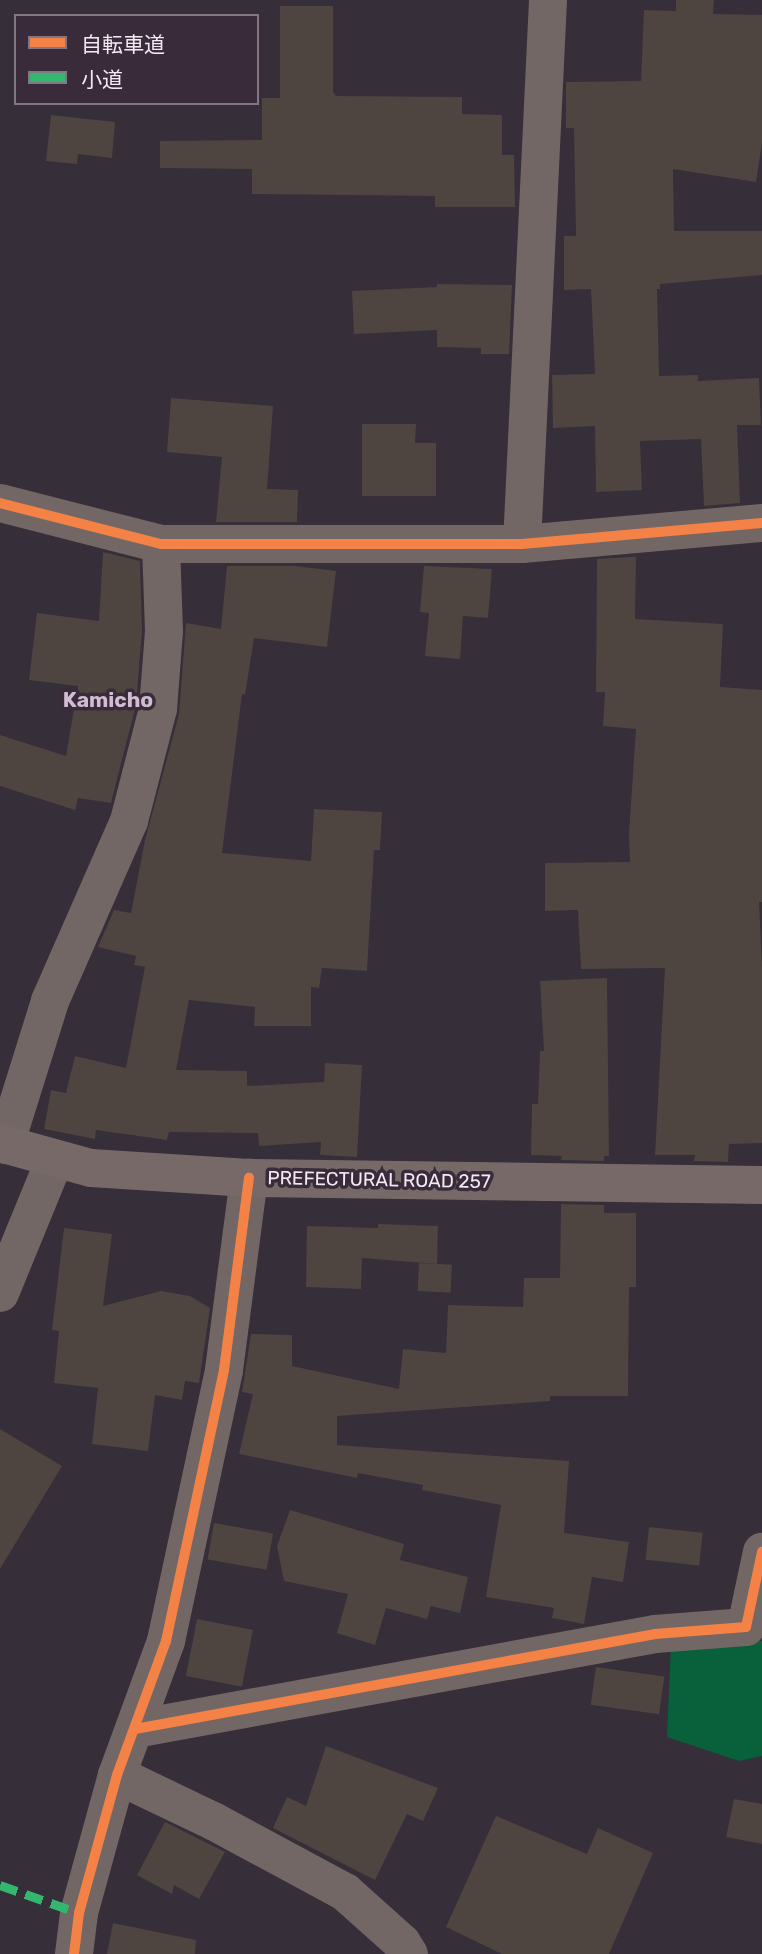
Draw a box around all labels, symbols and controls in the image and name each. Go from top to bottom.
legend [14,14,259,105]
text: 自転車道 [81,32,165,57]
text: 小道 [81,67,123,92]
district label: Kamicho [63,687,153,713]
street label: PREFECTURAL ROAD 257 [267,1167,491,1193]

